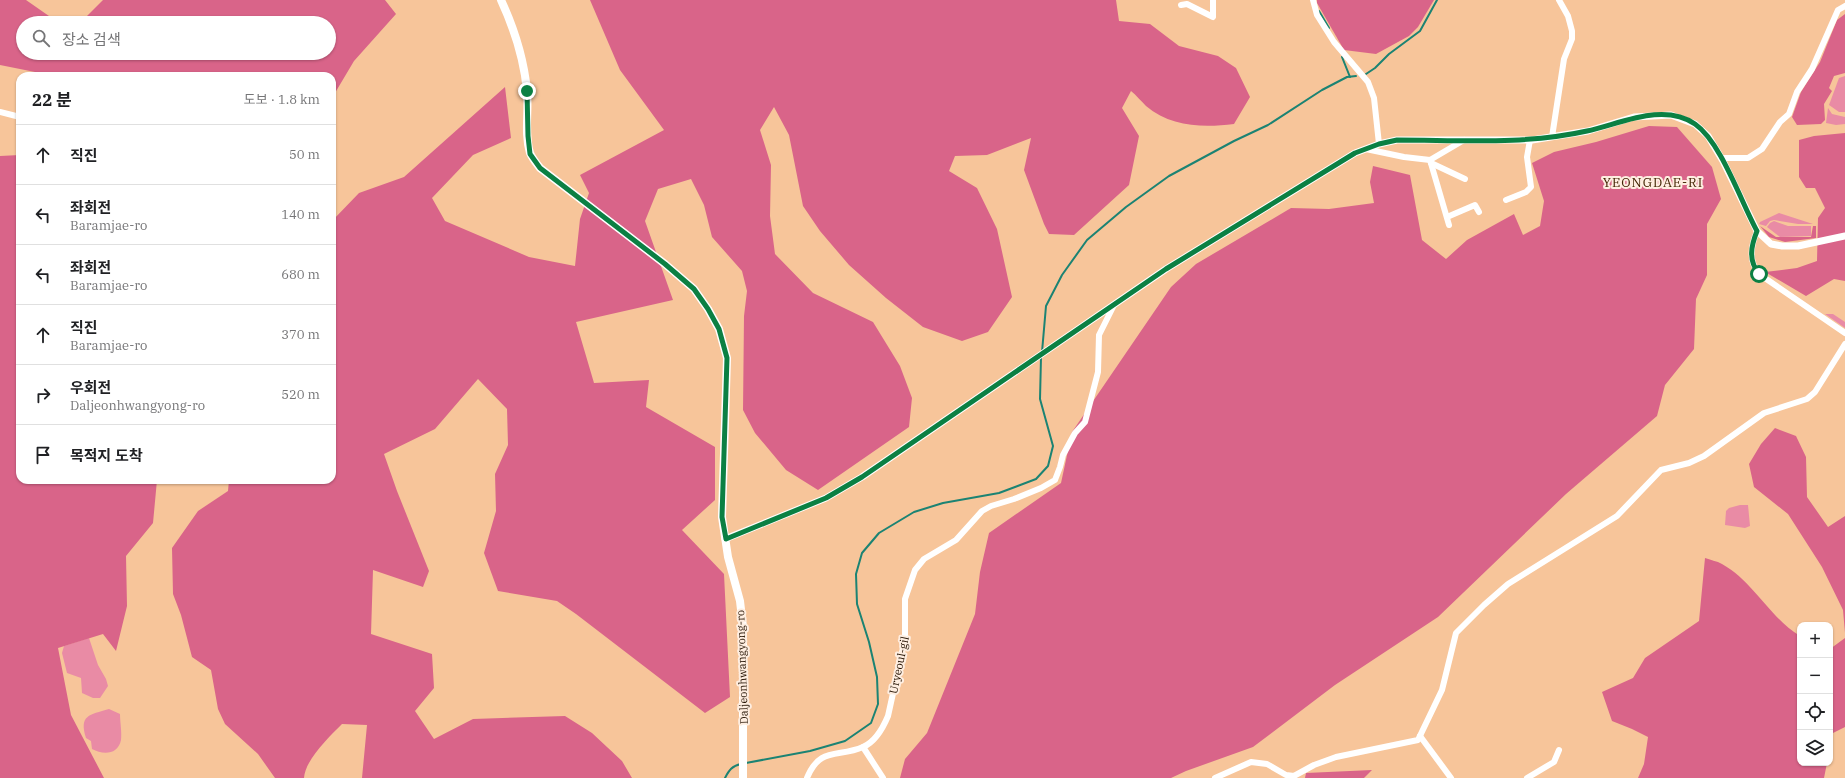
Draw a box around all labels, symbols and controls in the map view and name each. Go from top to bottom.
search box [16,16,336,60]
icon: search [30,27,52,49]
text: 장소 검색 [62,30,121,49]
route end [518,82,536,100]
text: 22 분 [32,89,72,111]
text: 도보 · 1.8 km [244,91,320,108]
icon: ahead [32,144,54,166]
text: 직진 [70,146,98,165]
text: 50 m [289,146,320,163]
district label: YEONGDAE-RI [1603,174,1703,191]
text: 좌회전 [70,198,111,217]
icon: left [32,204,54,226]
text: 140 m [281,206,320,223]
text: Baramjae-ro [70,217,147,234]
text: 좌회전 [70,258,111,277]
icon: left [32,264,54,286]
route start [1750,265,1768,283]
text: 680 m [281,266,320,283]
text: Baramjae-ro [70,277,147,294]
text: 직진 [70,318,98,337]
icon: ahead [32,324,54,346]
text: 370 m [281,326,320,343]
text: Baramjae-ro [70,337,147,354]
text: 우회전 [70,378,111,397]
icon: right [32,384,54,406]
text: 520 m [281,386,320,403]
text: Daljeonhwangyong-ro [70,397,205,414]
icon: arrive [32,444,54,466]
text: 목적지 도착 [70,446,142,465]
street label: Daljeonhwangyong-ro [733,610,751,724]
map controls [1797,622,1833,766]
button: + [1797,622,1833,658]
street label: Uryeoul-gil [886,635,912,695]
button: − [1797,658,1833,694]
button: locate [1797,694,1833,730]
button: layers [1797,730,1833,766]

